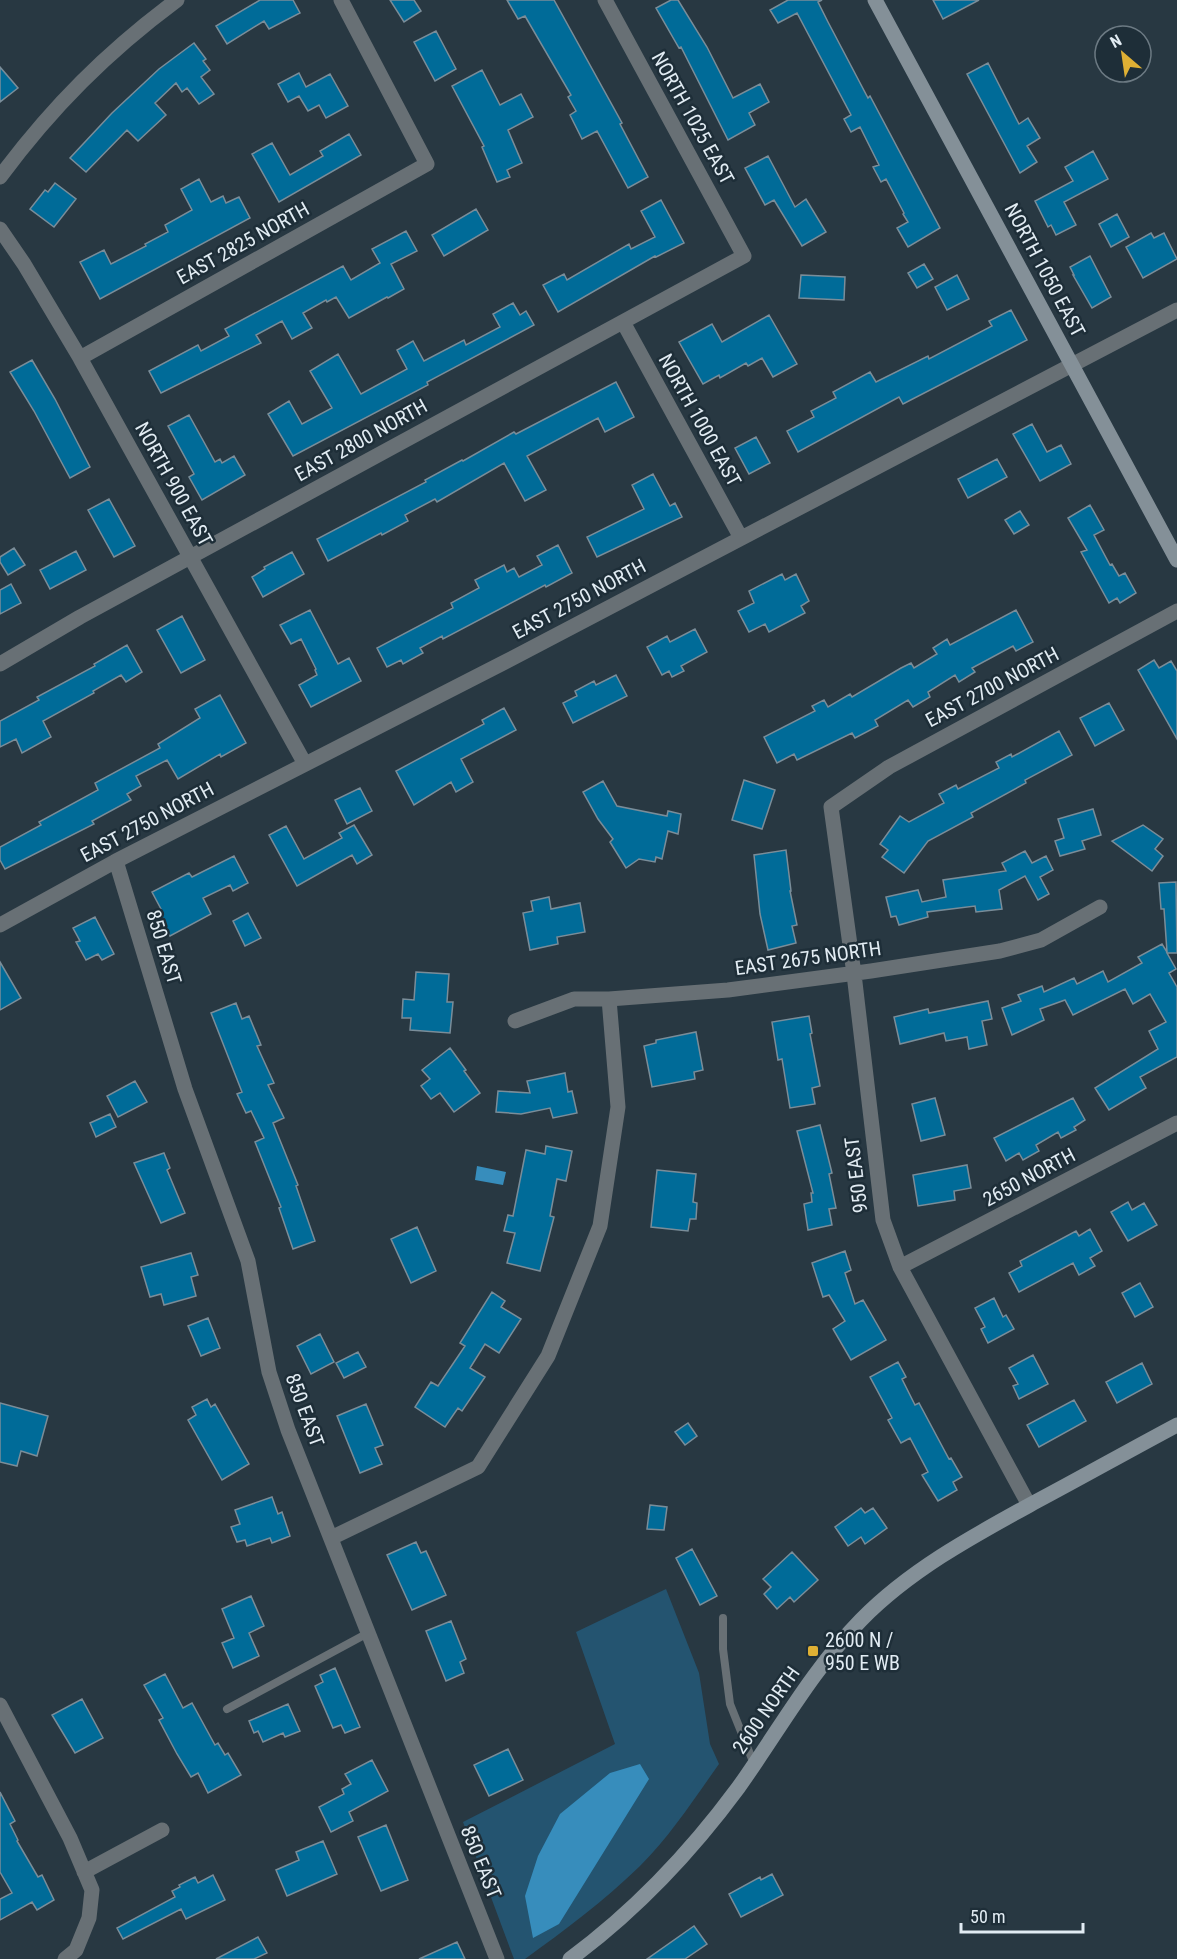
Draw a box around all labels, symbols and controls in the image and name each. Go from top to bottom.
north arrow [1093,24,1153,84]
text: N [1107,31,1125,52]
street label: NORTH 1025 EAST [647,47,739,189]
street label: EAST 2825 NORTH [173,197,313,289]
street label: NORTH 1050 EAST [1000,199,1090,341]
street label: NORTH 1000 EAST [654,349,746,491]
street label: EAST 2800 NORTH [291,394,431,486]
street label: NORTH 900 EAST [130,418,218,550]
street label: EAST 2750 NORTH [508,554,650,644]
street label: EAST 2700 NORTH [921,642,1063,732]
street label: EAST 2750 NORTH [76,777,218,867]
street label: 850 EAST [141,907,187,987]
street label: EAST 2675 NORTH [733,936,883,980]
street label: 950 EAST [839,1136,873,1214]
street label: 2650 NORTH [979,1143,1079,1211]
street label: 850 EAST [281,1370,329,1450]
place label: 2600 N / 950 E WB [825,1628,900,1675]
marker: 2600 N / 950 E WB [806,1644,820,1658]
street label: 2600 NORTH [727,1662,805,1758]
street label: 850 EAST [456,1822,506,1902]
scale bar [961,1896,1082,1934]
text: 50 m [970,1906,1005,1927]

